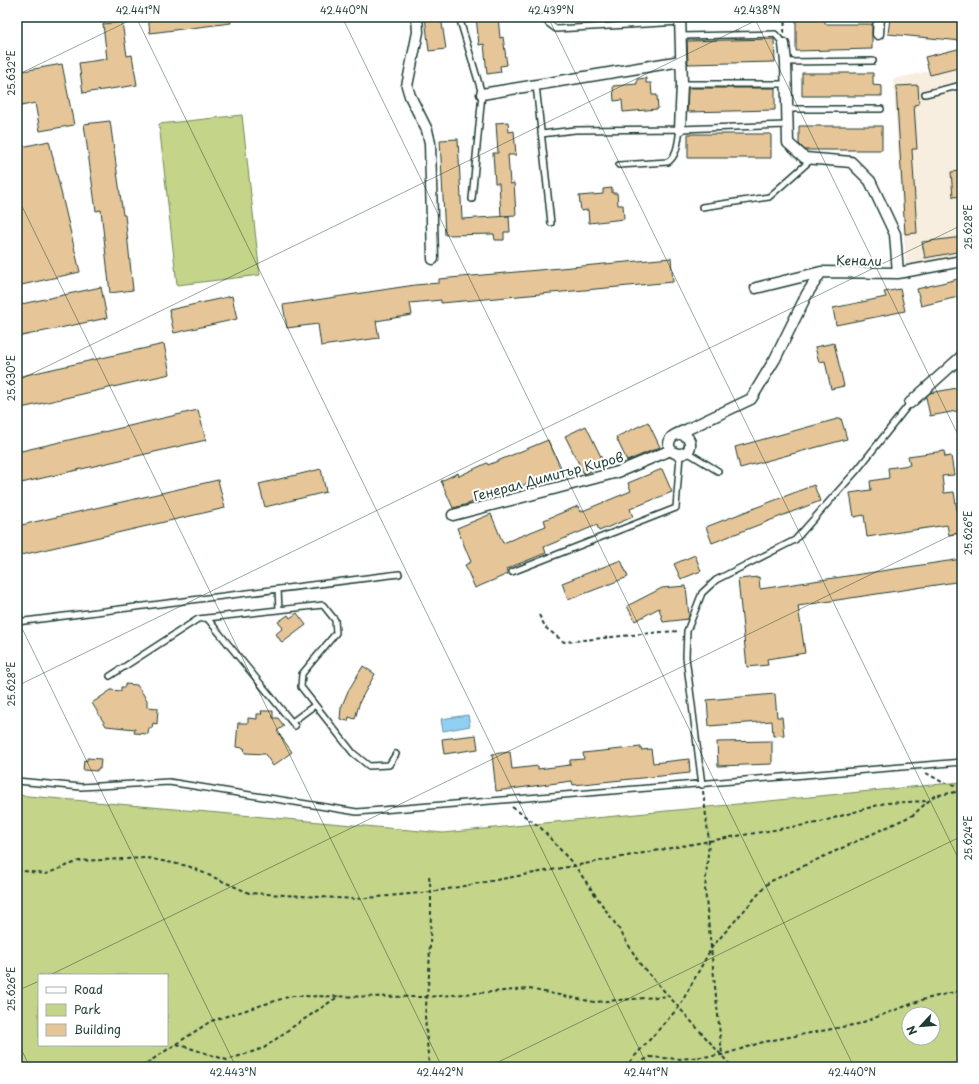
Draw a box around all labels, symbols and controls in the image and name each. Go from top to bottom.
text: 42.441°N [116,2,160,17]
text: 42.440°N [320,2,368,17]
text: 42.439°N [528,2,574,17]
text: 42.438°N [734,2,780,17]
text: 25.632°E [3,50,18,96]
text: 25.628°E [960,204,975,250]
street label: Кенали [836,250,882,270]
text: 25.630°E [3,355,18,401]
street label: Генерал Димитър Киров [471,447,625,505]
text: 25.626°E [960,511,975,555]
text: 25.628°E [3,661,18,707]
text: 25.624°E [960,816,975,860]
text: 25.626°E [3,967,18,1011]
legend [38,974,168,1046]
text: Road [74,980,103,998]
text: Park [74,1000,101,1018]
north arrow [901,1006,941,1046]
text: Building [74,1020,121,1038]
text: N [902,1023,921,1038]
text: 42.443°N [209,1064,257,1079]
text: 42.442°N [416,1064,464,1079]
text: 42.441°N [624,1064,668,1079]
text: 42.440°N [828,1064,876,1079]

